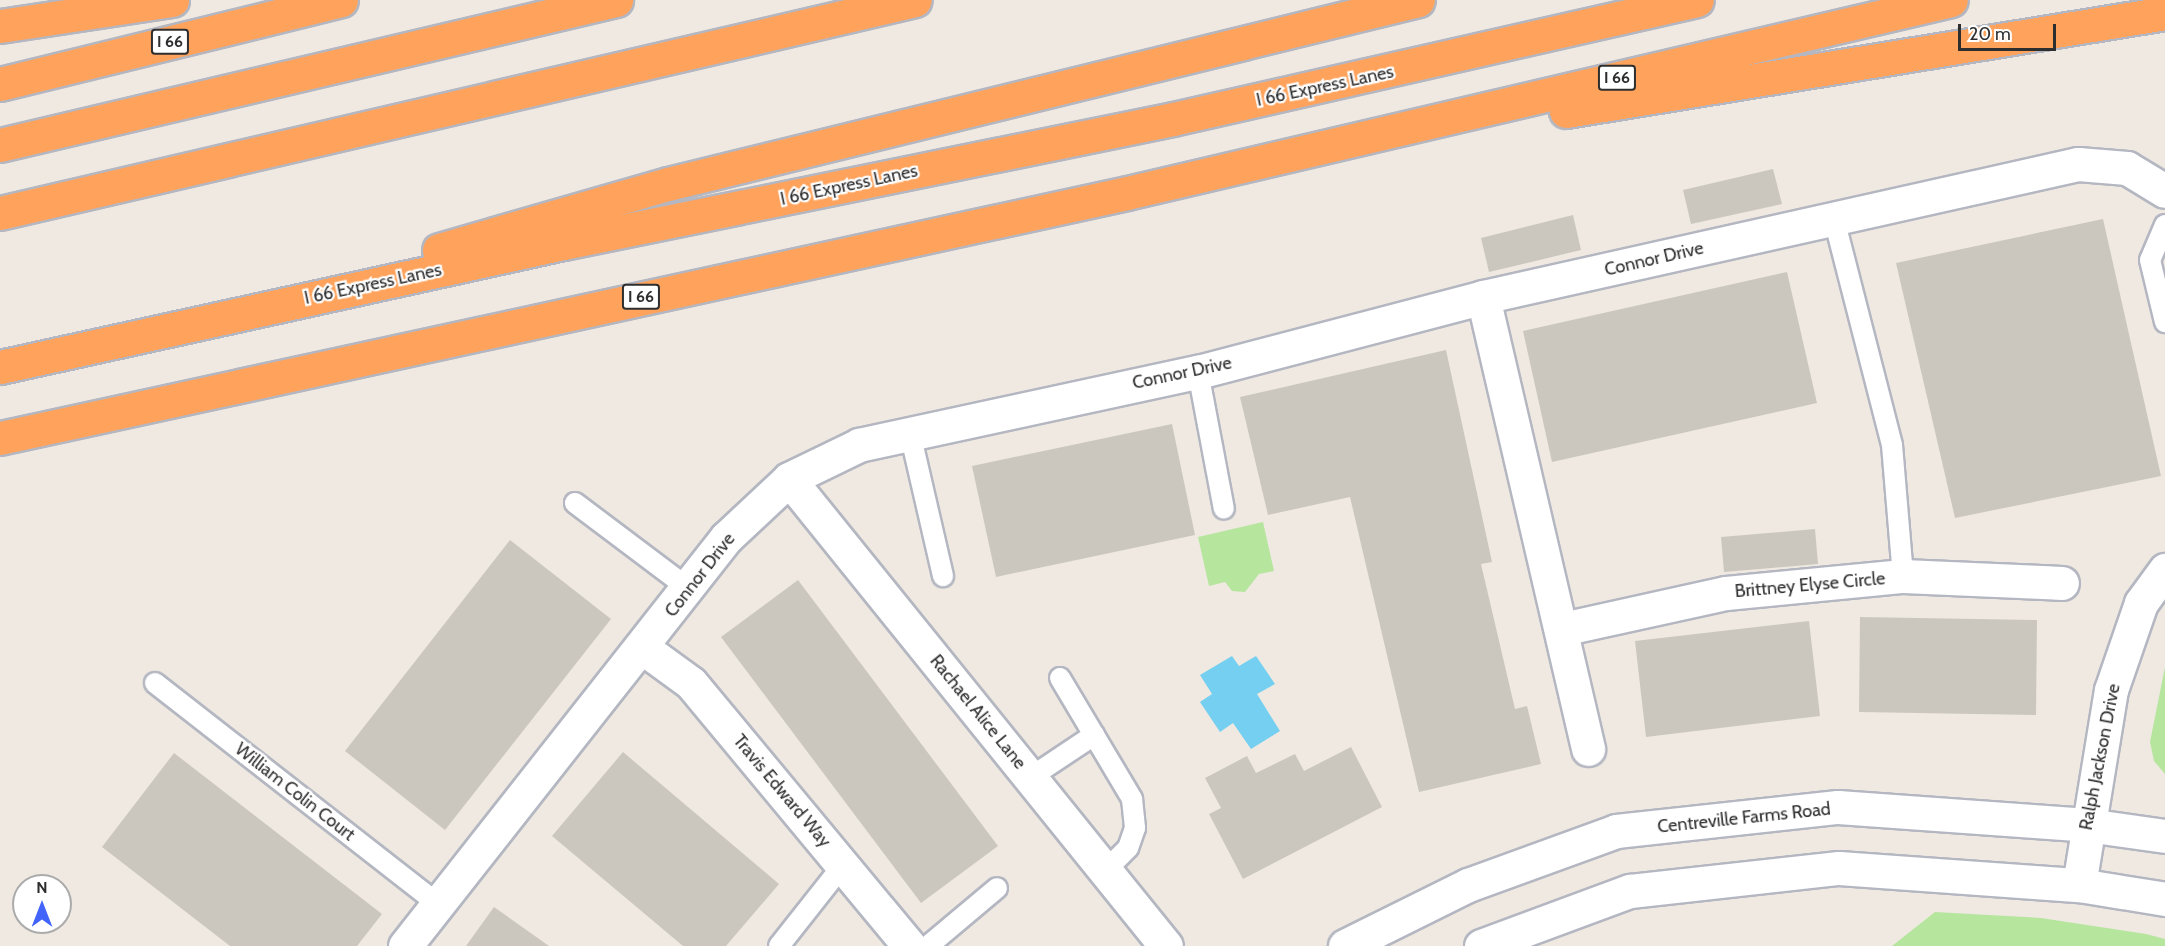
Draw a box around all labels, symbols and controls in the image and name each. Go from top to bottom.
scale bar [1961,12,2058,50]
text: 20 m [1969,23,2011,45]
road number: I 66 [150,29,190,55]
street label: I 66 Express Lanes [1254,61,1396,111]
road number: I 66 [1598,65,1636,91]
street label: I 66 Express Lanes [778,160,920,210]
street label: Connor Drive [1602,237,1706,281]
street label: I 66 Express Lanes [302,259,444,309]
road number: I 66 [622,284,660,310]
street label: Connor Drive [1130,352,1234,394]
street label: Connor Drive [660,529,740,621]
street label: Brittney Elyse Circle [1734,568,1886,602]
street label: Rachael Alice Lane [925,651,1031,773]
street label: Ralph Jackson Drive [2075,682,2125,832]
street label: Travis Edward Way [729,730,835,852]
street label: William Colin Court [231,738,359,846]
street label: Centreville Farms Road [1656,798,1832,838]
north arrow [12,874,72,934]
text: N [36,878,48,897]

